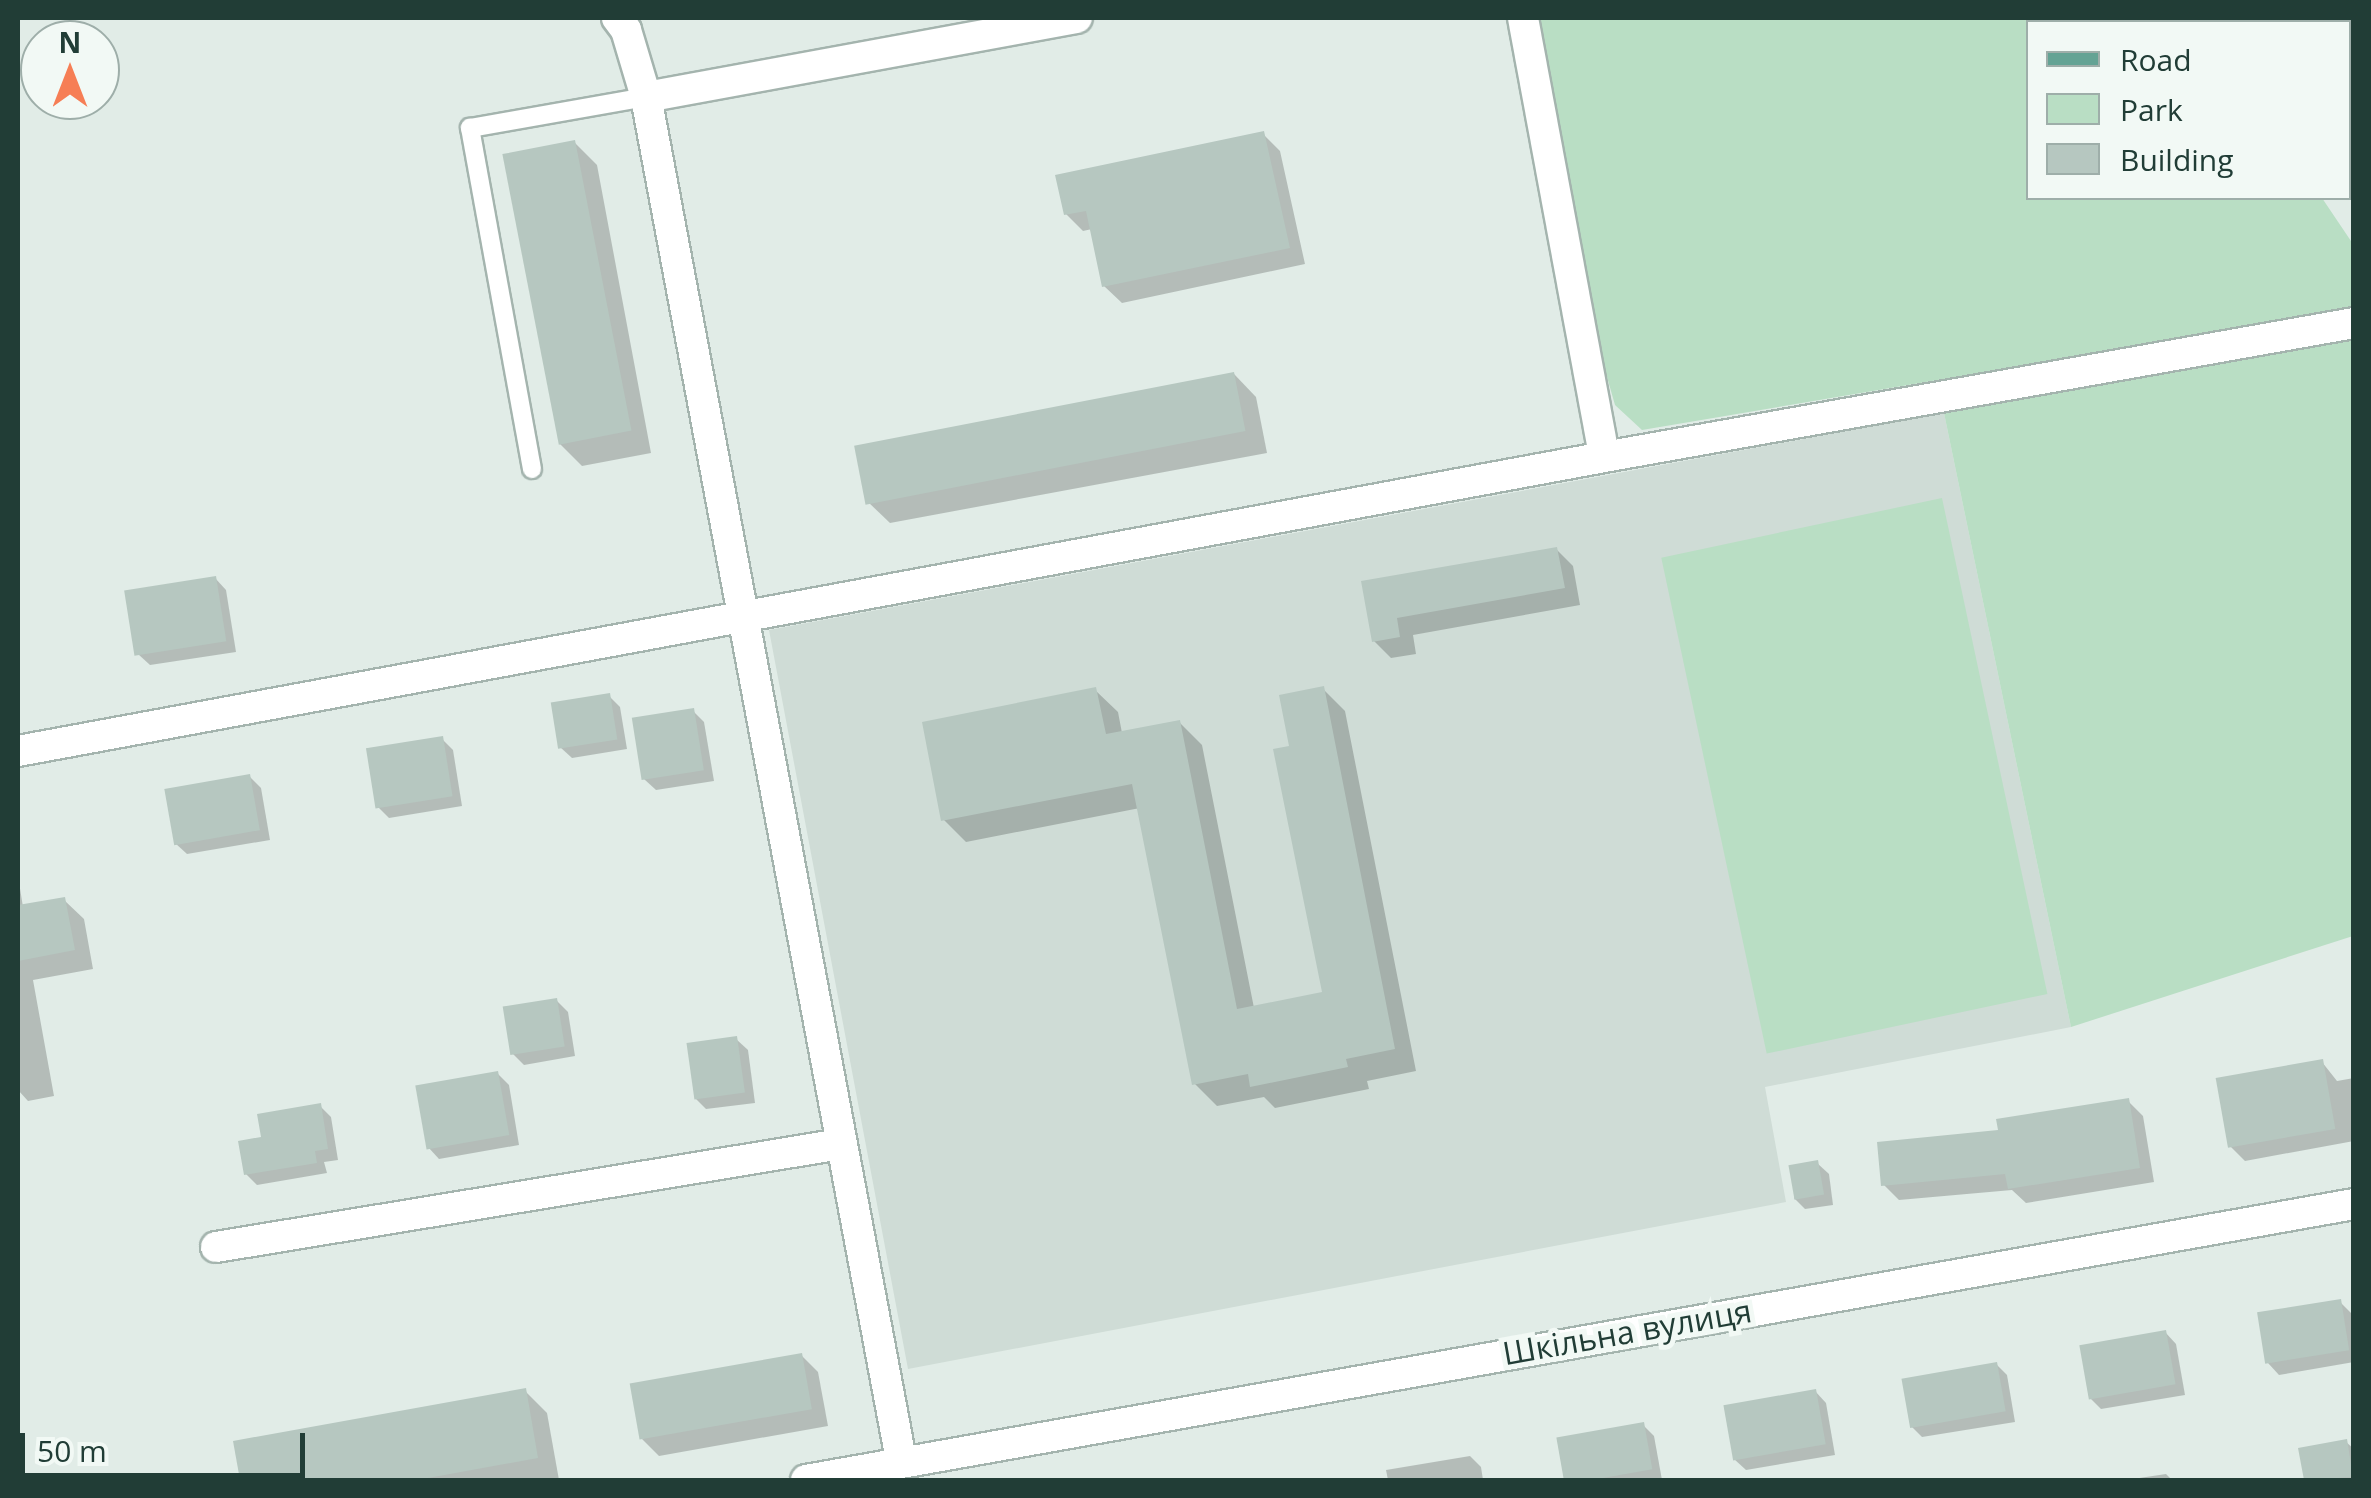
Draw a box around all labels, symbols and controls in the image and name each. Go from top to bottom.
north arrow [20,20,120,120]
legend [2026,20,2351,200]
text: N [59,23,81,61]
text: Road [2120,39,2192,80]
text: Park [2120,89,2183,130]
text: Building [2120,139,2234,180]
street label: Шкільна вулиця [1500,1291,1754,1373]
scale bar [25,1413,310,1475]
text: 50 m [37,1430,107,1471]

